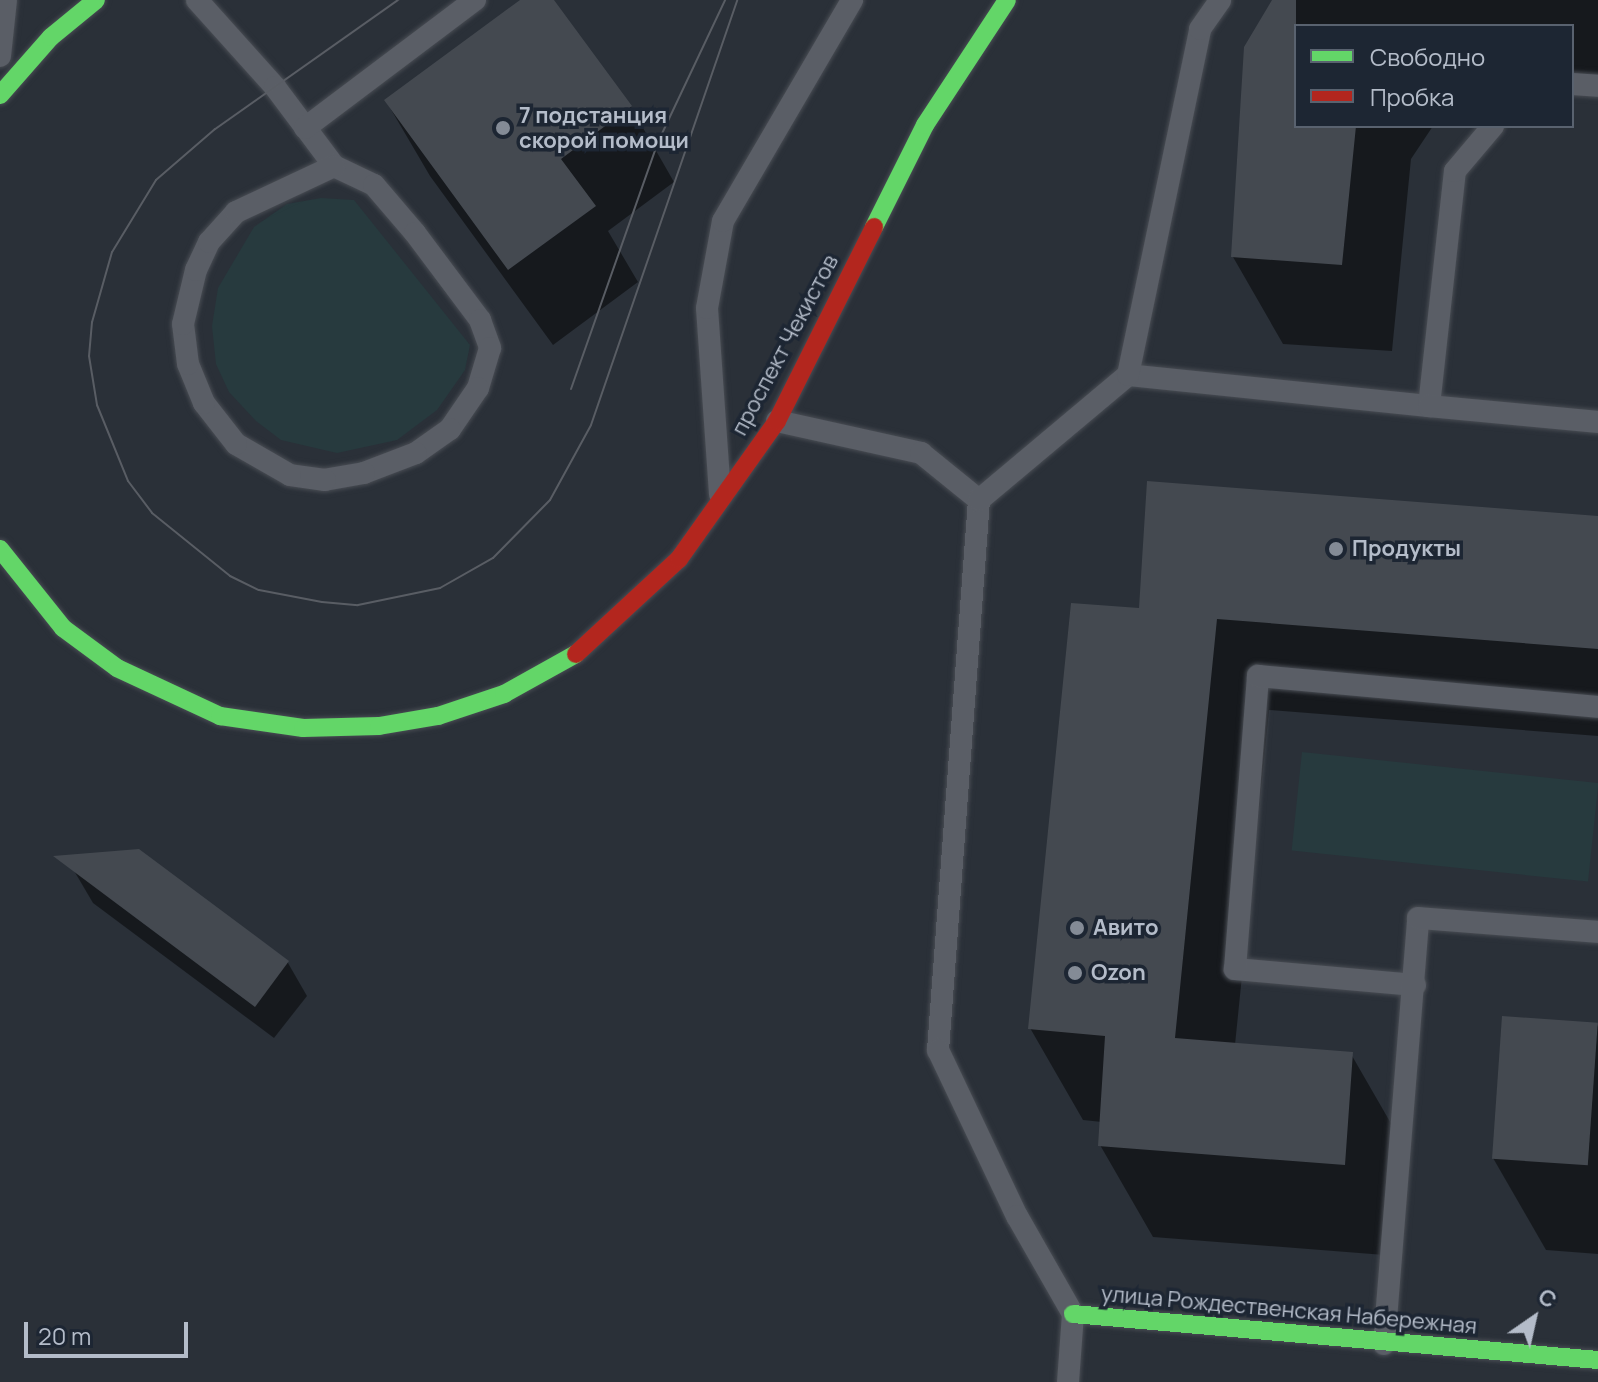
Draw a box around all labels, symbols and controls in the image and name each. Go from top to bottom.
legend [1294,24,1574,128]
text: Свободно [1370,40,1485,73]
text: Пробка [1370,80,1454,113]
place label: 7 подстанция скорой помощи [519,102,689,154]
marker: 7 подстанция скорой помощи [494,119,512,137]
street label: проспект Чекистов [726,250,844,440]
place label: Продукты [1352,536,1461,562]
marker: Продукты [1327,540,1345,558]
place label: Авито [1093,915,1158,941]
marker: Авито [1068,919,1086,937]
place label: Ozon [1091,960,1146,986]
marker: Ozon [1066,964,1084,982]
north arrow [1494,1278,1574,1358]
street label: улица Рождественская Набережная [1100,1280,1478,1340]
text: С [1532,1281,1563,1315]
scale bar [28,1306,192,1356]
text: 20 m [38,1319,91,1352]

